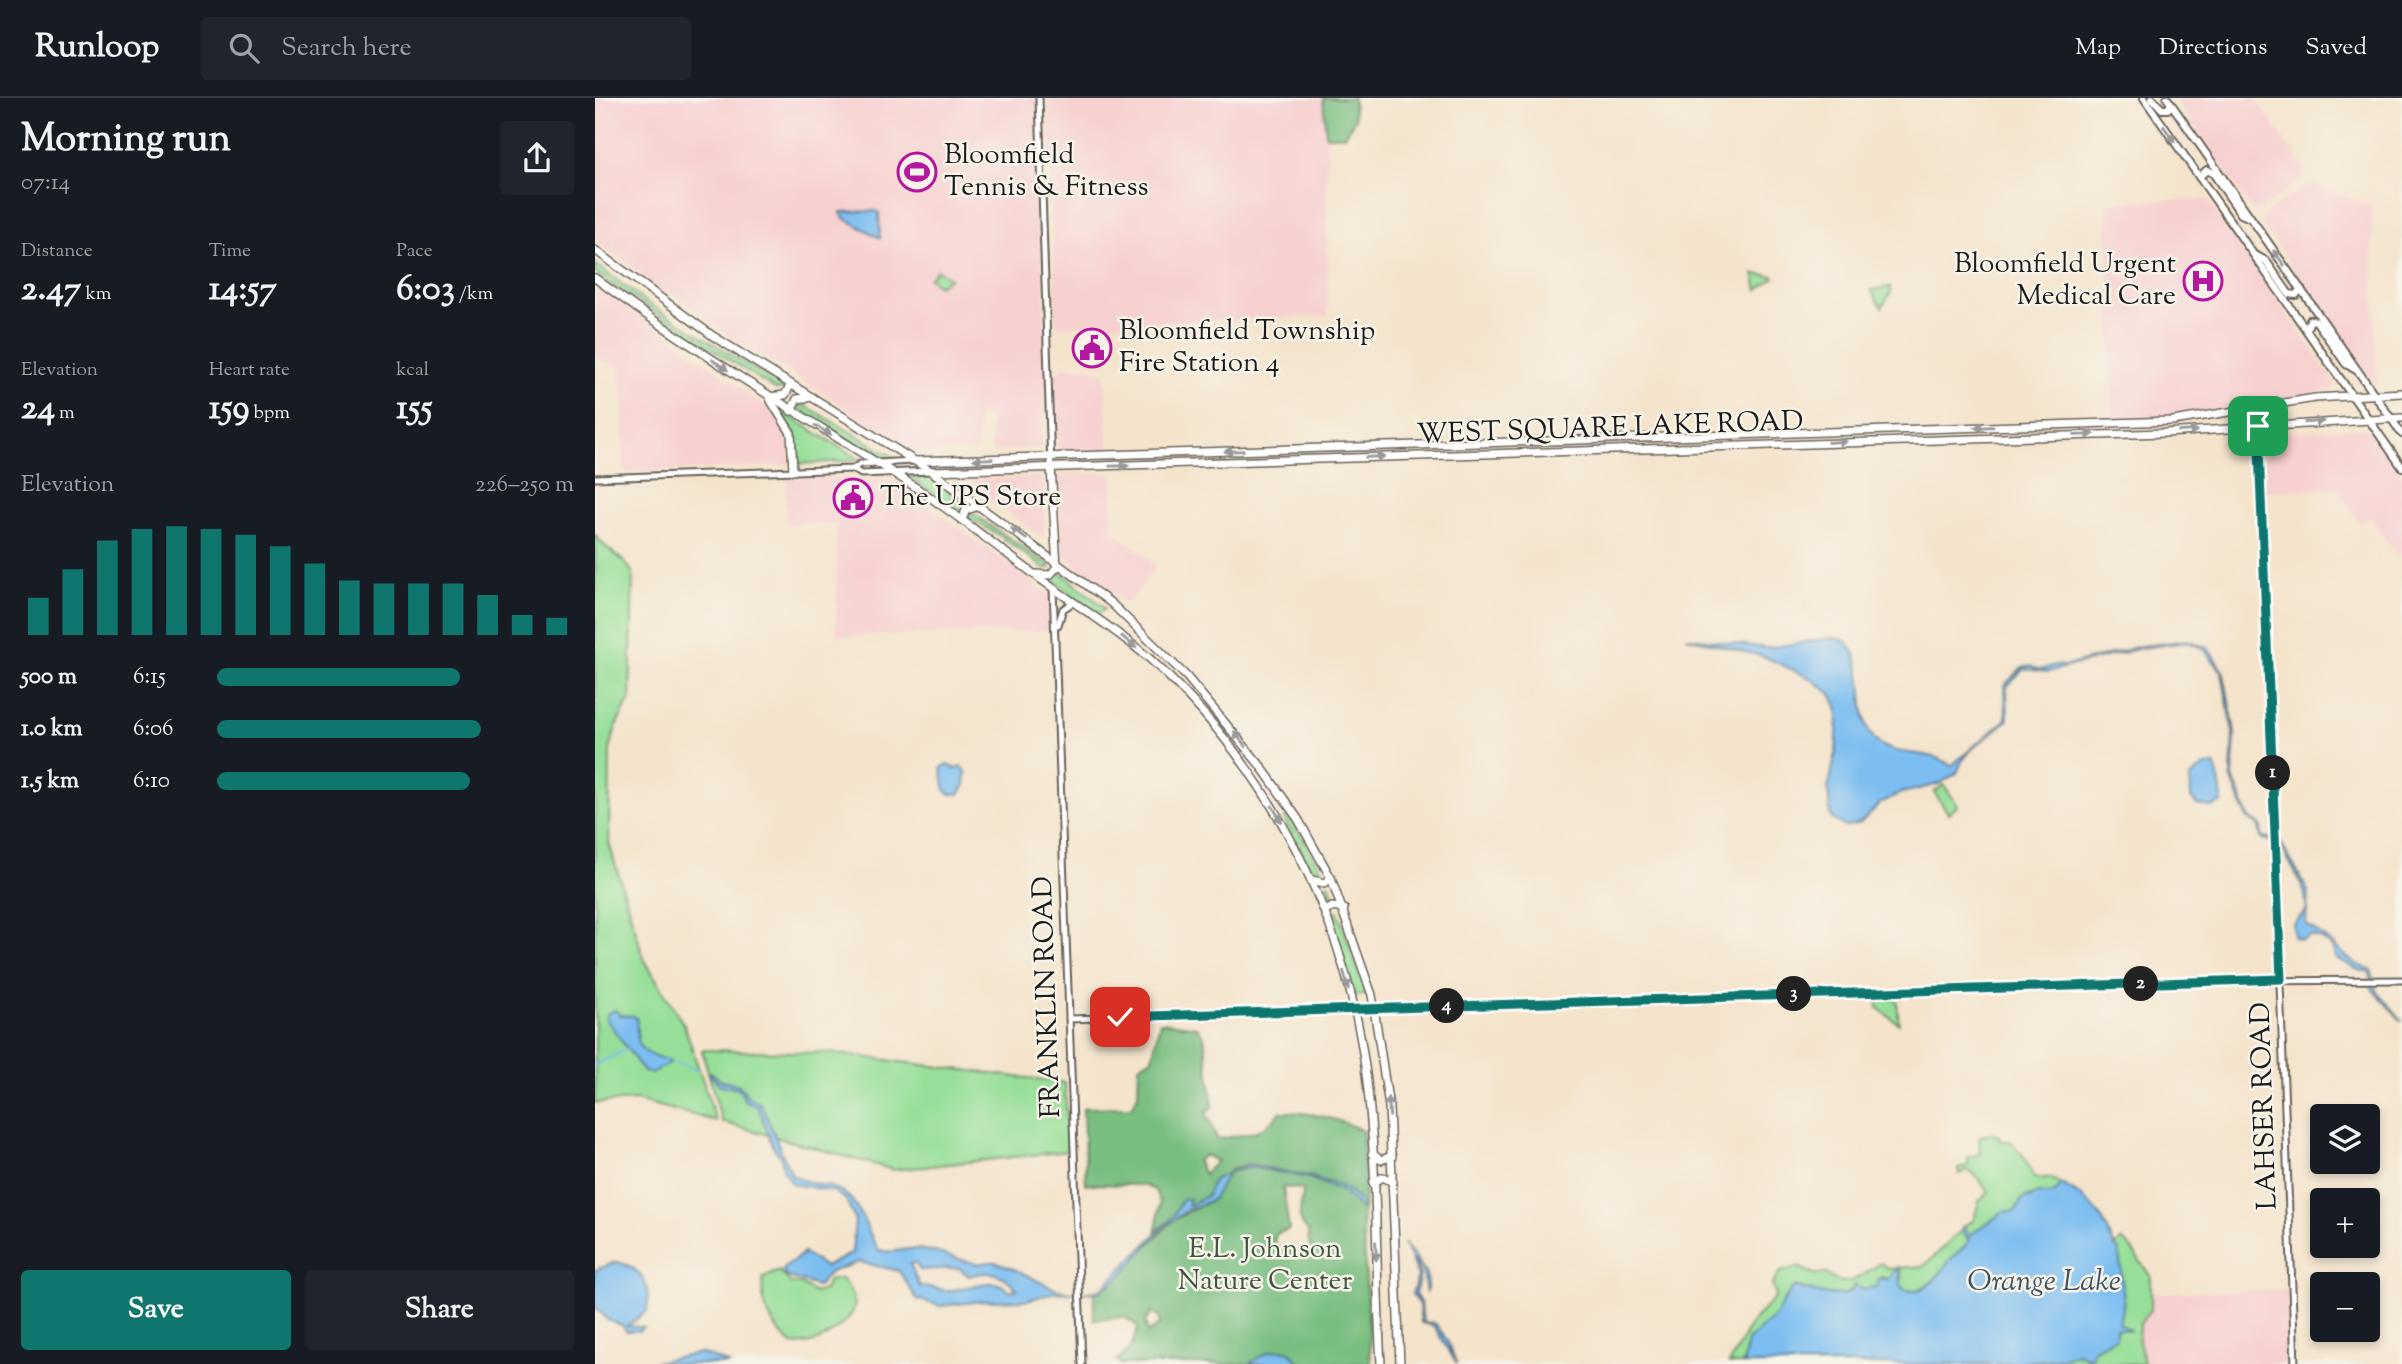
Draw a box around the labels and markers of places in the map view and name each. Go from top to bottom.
place label: Bloomfield Tennis & Fitness [944,136,1149,208]
sports icon: Bloomfield Tennis & Fitness [896,151,938,193]
place label: Bloomfield Urgent Medical Care [1954,245,2176,317]
hospital icon: Bloomfield Urgent Medical Care [2182,260,2224,302]
place label: Bloomfield Township Fire Station 4 [1119,312,1375,384]
public building icon: Bloomfield Township Fire Station 4 [1071,327,1113,369]
pin [2228,396,2288,456]
public building icon: The UPS Store [832,477,874,519]
place label: The UPS Store [880,478,1061,518]
pin: 1 [2255,756,2291,790]
pin: 2 [2123,966,2159,1001]
pin: 3 [1777,976,1811,1012]
pin [1090,987,1150,1047]
pin: 4 [1429,988,1465,1024]

